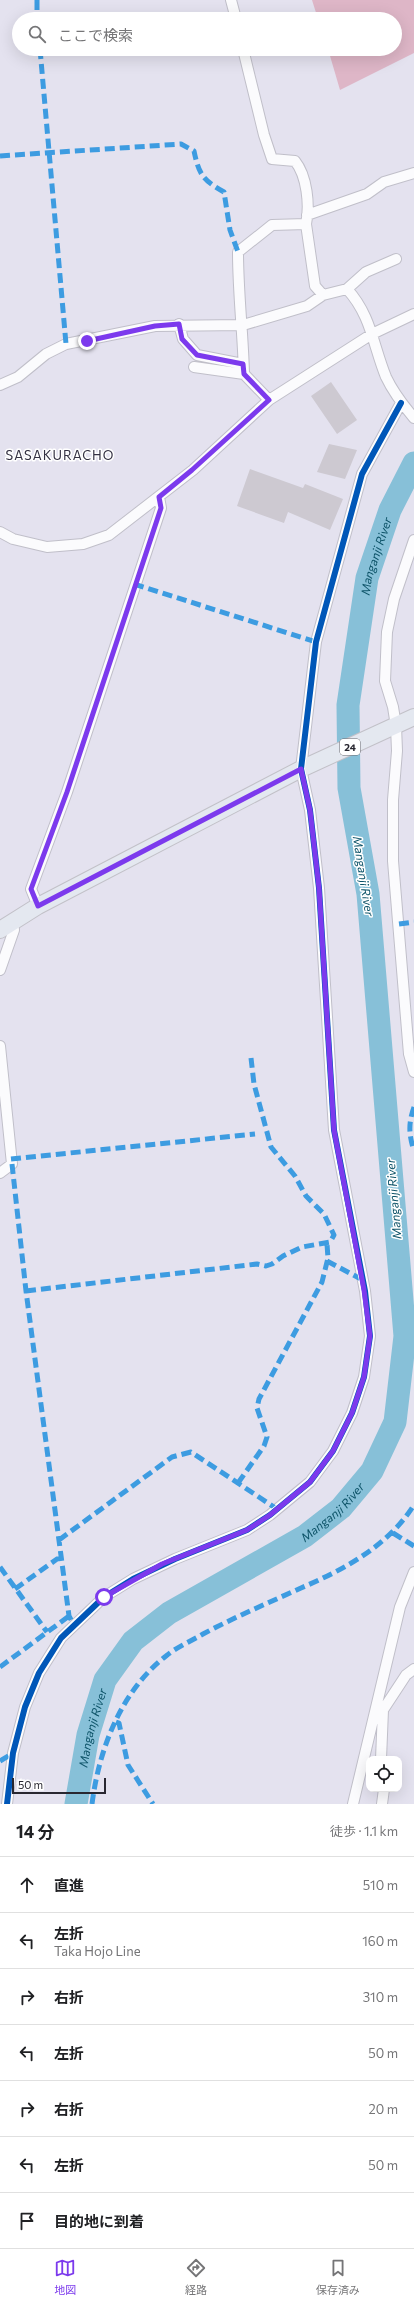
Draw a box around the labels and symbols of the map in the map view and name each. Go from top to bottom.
route end [78,332,96,350]
district label: SASAKURACHO [6,447,114,463]
water label: Manganji River [358,514,394,596]
road number: 24 [340,739,360,755]
water label: Manganji River [351,835,377,918]
water label: Manganji River [382,1157,403,1240]
water label: Manganji River [298,1479,367,1544]
route start [95,1588,113,1606]
water label: Manganji River [76,1686,109,1768]
scale bar [12,1776,106,1795]

